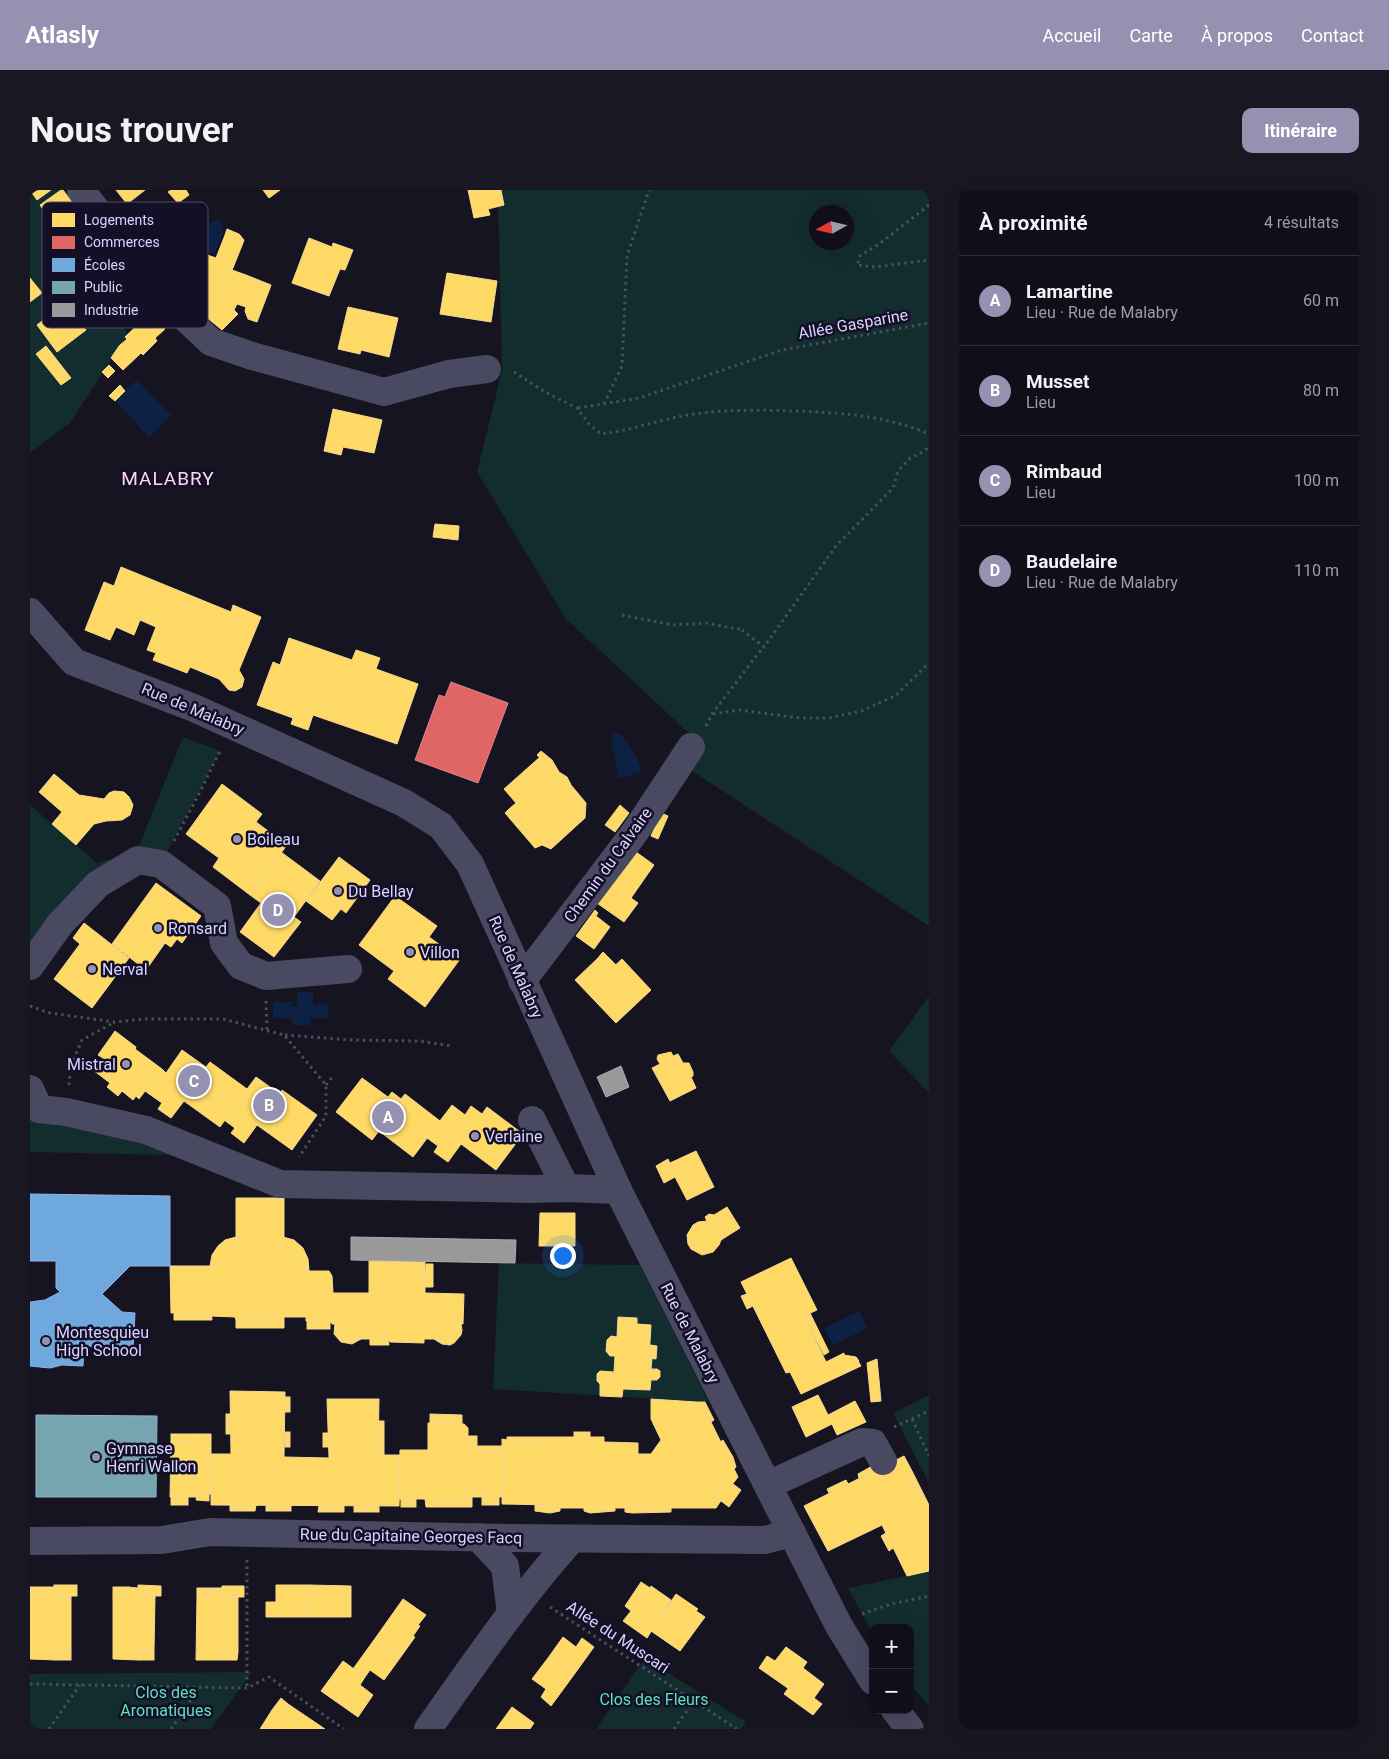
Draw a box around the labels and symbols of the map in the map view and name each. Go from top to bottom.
legend [42,202,208,328]
north arrow [809,205,854,250]
text: Logements [84,212,154,228]
text: Commerces [84,234,160,250]
text: Écoles [84,256,125,273]
text: Public [84,279,123,295]
text: Industrie [84,302,139,318]
street label: Allée Gasparine [797,305,909,343]
district label: MALABRY [121,467,215,490]
street label: Rue de Malabry [139,679,248,739]
street label: Chemin du Calvaire [560,804,656,926]
place label: Boileau [247,830,300,849]
marker: Boileau [231,833,243,845]
place label: Du Bellay [348,882,414,901]
marker: Du Bellay [332,885,344,897]
pin: D [262,891,294,929]
street label: Rue de Malabry [485,913,547,1021]
place label: Ronsard [168,919,227,938]
marker: Ronsard [152,922,164,934]
place label: Villon [420,943,460,962]
marker: Villon [404,946,416,958]
place label: Nerval [102,960,148,979]
marker: Nerval [86,963,98,975]
place label: Mistral [67,1055,116,1074]
marker: Mistral [120,1058,132,1070]
pin: C [178,1062,210,1100]
pin: B [253,1086,285,1124]
pin: A [372,1098,404,1136]
place label: Verlaine [485,1127,543,1146]
marker: Verlaine [469,1130,481,1142]
your location [550,1243,576,1269]
street label: Rue de Malabry [657,1280,724,1387]
place label: Montesquieu High School [56,1323,149,1360]
marker: Montesquieu High School [40,1335,52,1347]
place label: Gymnase Henri Wallon [106,1439,196,1476]
marker: Gymnase Henri Wallon [90,1451,102,1463]
street label: Rue du Capitaine Georges Facq [300,1525,522,1547]
street label: Allée du Muscari [563,1597,673,1677]
park label: Clos des Aromatiques [120,1683,212,1720]
park label: Clos des Fleurs [599,1690,709,1709]

